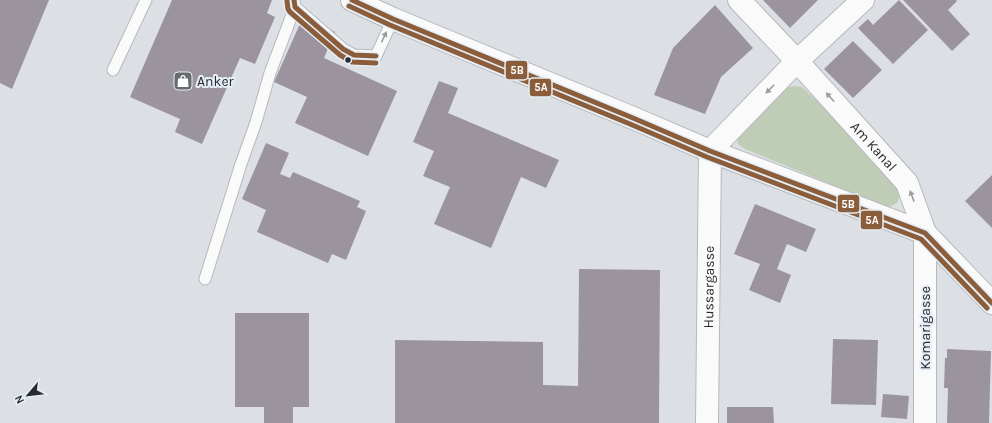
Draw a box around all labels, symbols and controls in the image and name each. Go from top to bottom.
one-way arrow [381,32,387,43]
unlabelled marker [343,55,353,65]
line badge: 5B [505,60,528,80]
text: 5B [510,64,524,77]
shop icon: Anker [172,70,194,92]
place label: Anker [197,73,235,90]
line badge: 5A [529,78,552,97]
text: 5A [534,81,548,94]
one-way arrow [765,84,775,94]
one-way arrow [825,91,834,102]
street label: Am Kanal [847,118,900,175]
one-way arrow [908,190,914,202]
line badge: 5B [837,194,860,213]
text: 5B [841,198,855,211]
line badge: 5A [860,210,883,230]
text: 5A [865,214,879,227]
street label: Hussargasse [700,246,718,328]
street label: Komarigasse [917,286,934,370]
north arrow [8,375,48,415]
text: N [12,393,27,406]

